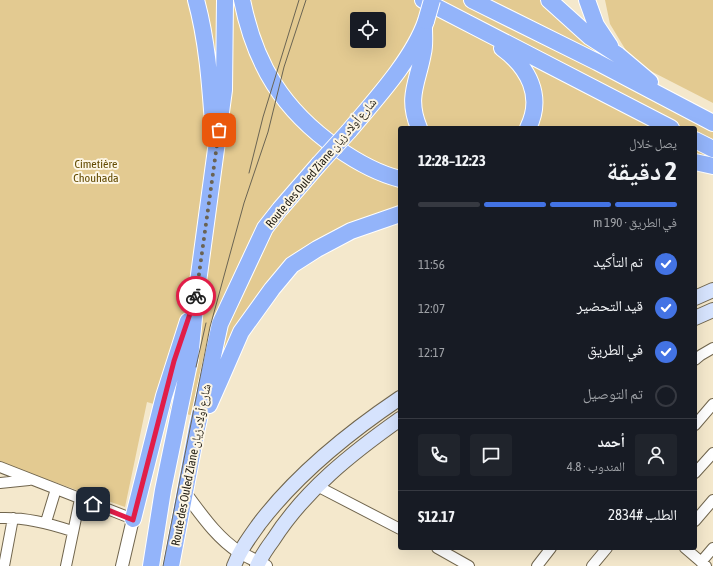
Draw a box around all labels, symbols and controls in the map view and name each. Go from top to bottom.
map controls [350,12,386,48]
button: locate [350,12,386,48]
street label: Route des Ouled Ziane شارع أولاد زيان [263,95,380,231]
pin [202,113,236,147]
icon: bag [208,119,230,141]
text: يصل خلال [629,136,677,151]
text: 12:23–12:28 [418,152,486,169]
text: 2 دقيقة [607,156,677,186]
park label: Cimetière Chouhada [73,157,119,185]
text: في الطريق · 190 m [593,215,677,230]
text: تم التأكيد [593,253,643,270]
icon: check [655,253,677,275]
text: 11:56 [418,257,445,272]
courier [176,276,216,316]
icon: bike [185,285,207,307]
text: قيد التحضير [577,297,643,314]
icon: check [655,297,677,319]
text: 12:07 [418,301,445,316]
text: في الطريق [587,341,643,358]
icon: check [655,341,677,363]
text: 12:17 [418,345,445,360]
street label: Route des Ouled Ziane شارع أولاد زيان [168,383,215,547]
text: تم التوصيل [583,385,643,402]
text: أحمد [598,433,625,450]
button: phone [418,434,460,476]
button: chat [470,434,512,476]
button: person [635,434,677,476]
text: المندوب · 4.8 [567,459,625,474]
pin [76,487,110,521]
icon: home [82,493,104,515]
text: الطلب #2834 [608,506,677,523]
text: $12.17 [418,508,455,525]

